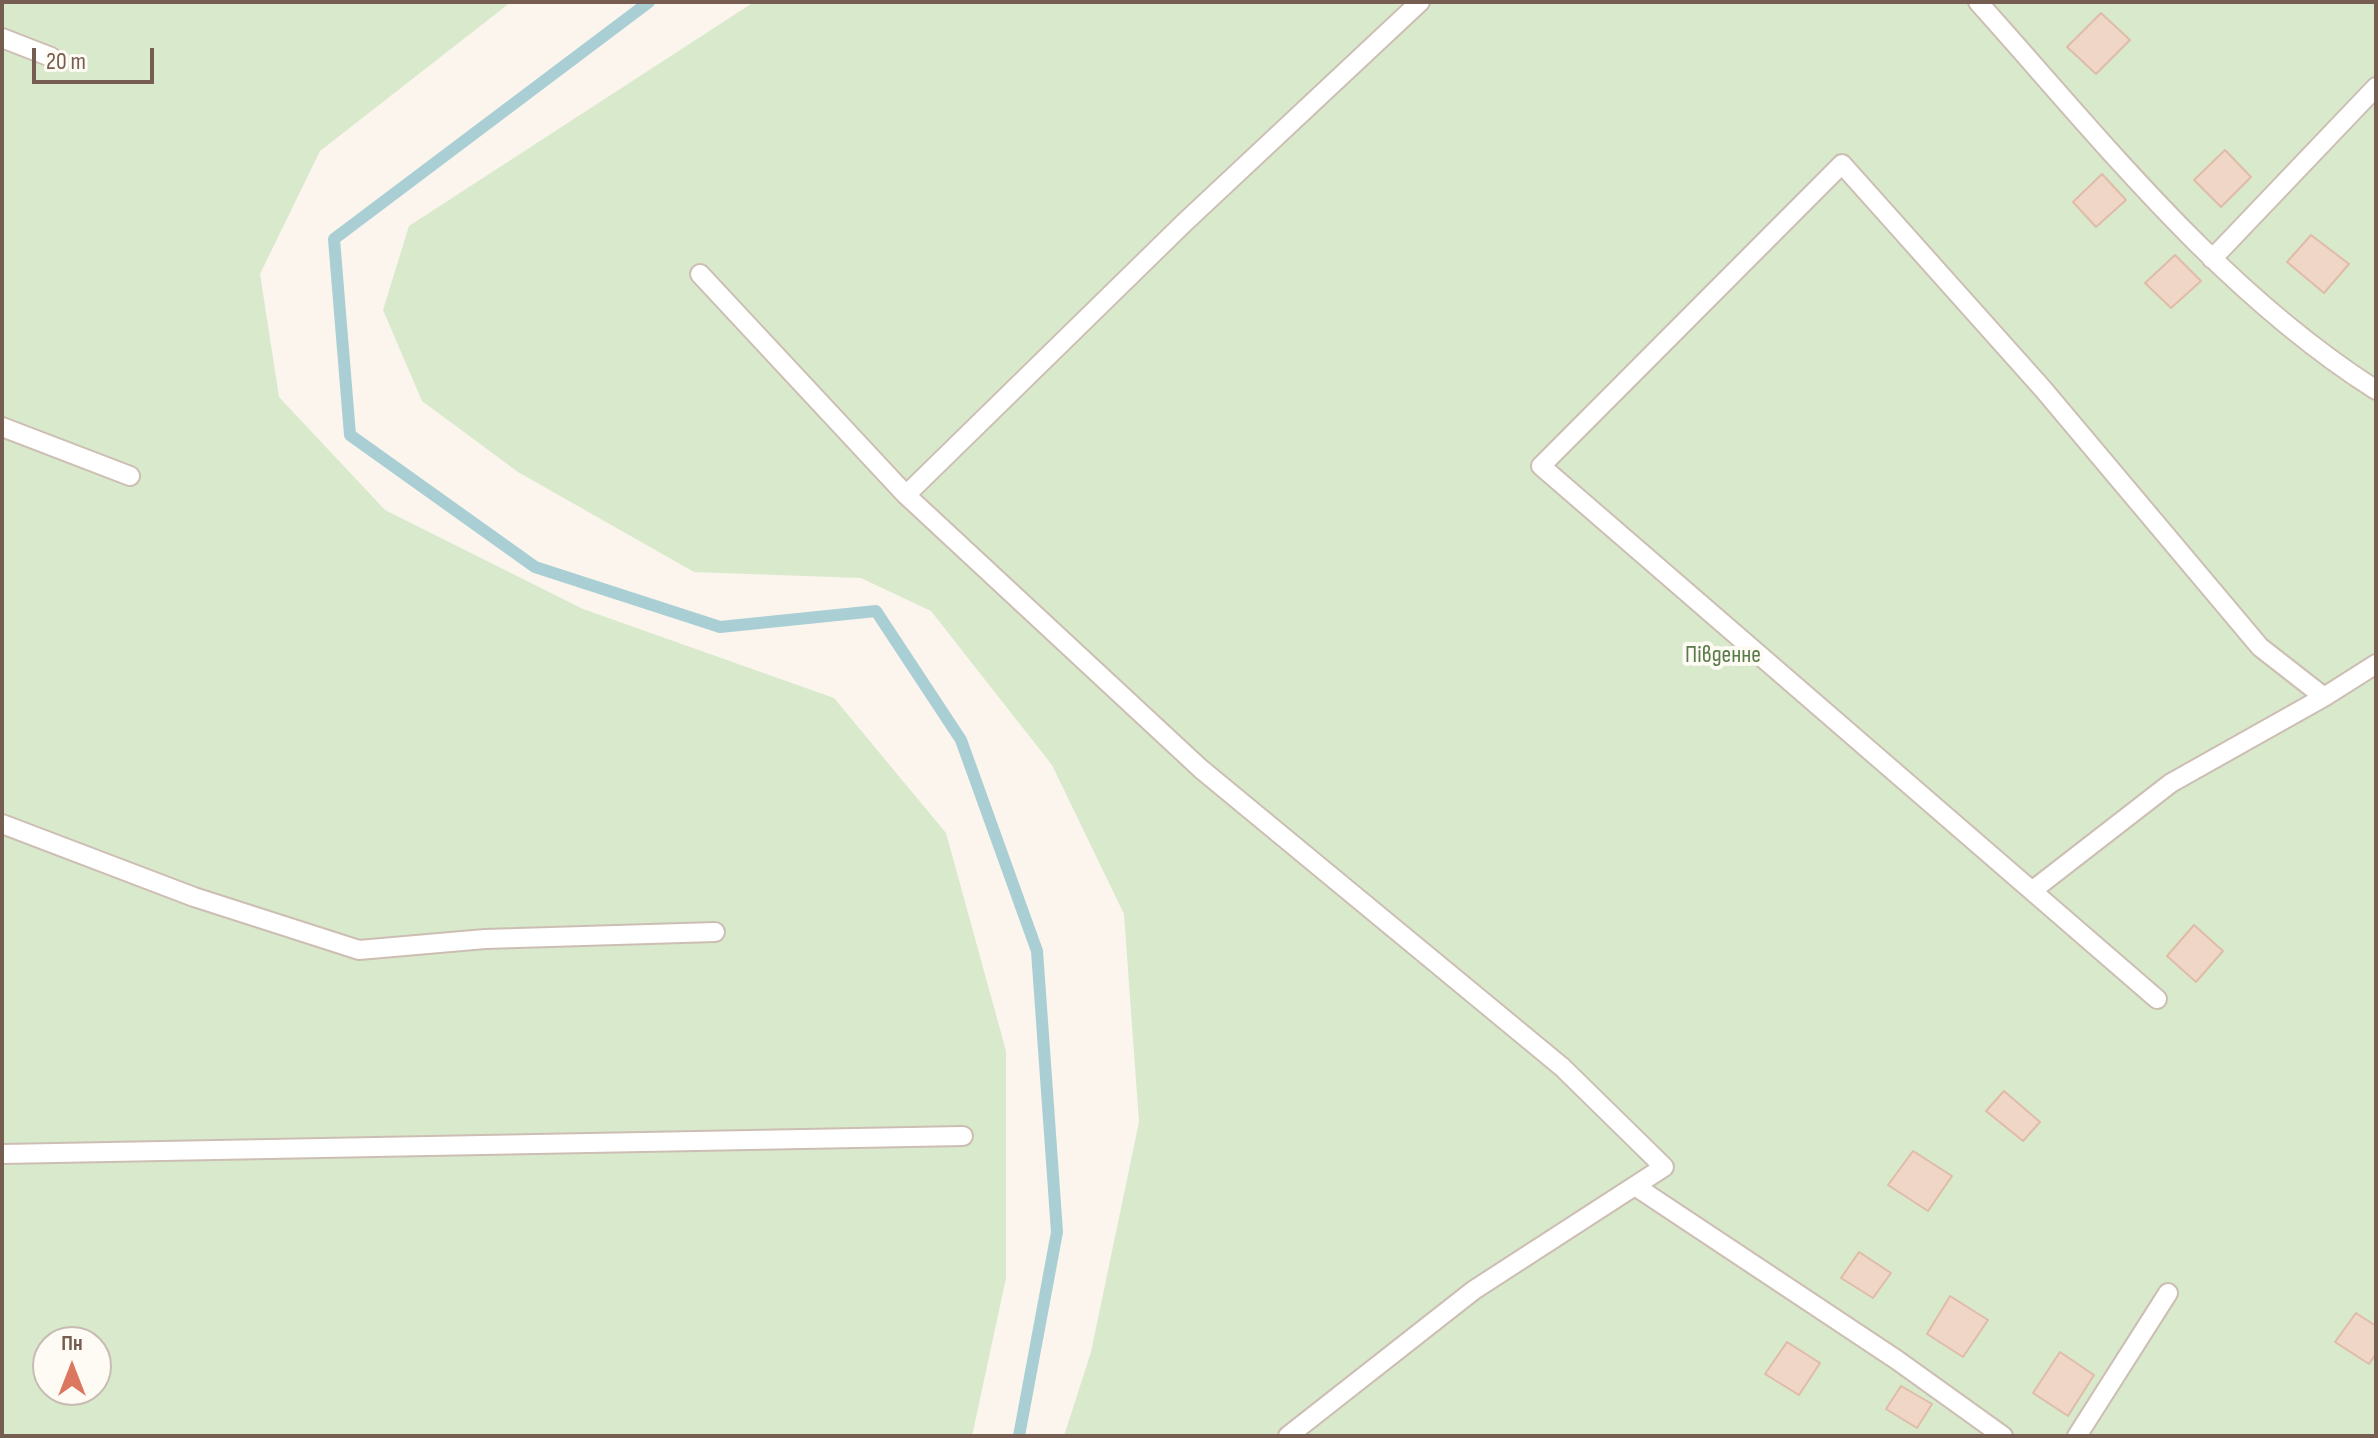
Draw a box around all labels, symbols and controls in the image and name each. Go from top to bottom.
scale bar [36,32,158,82]
text: 20 m [46,47,86,76]
park label: Південне [1685,642,1761,670]
north arrow [32,1326,112,1406]
text: Пн [61,1330,83,1357]

